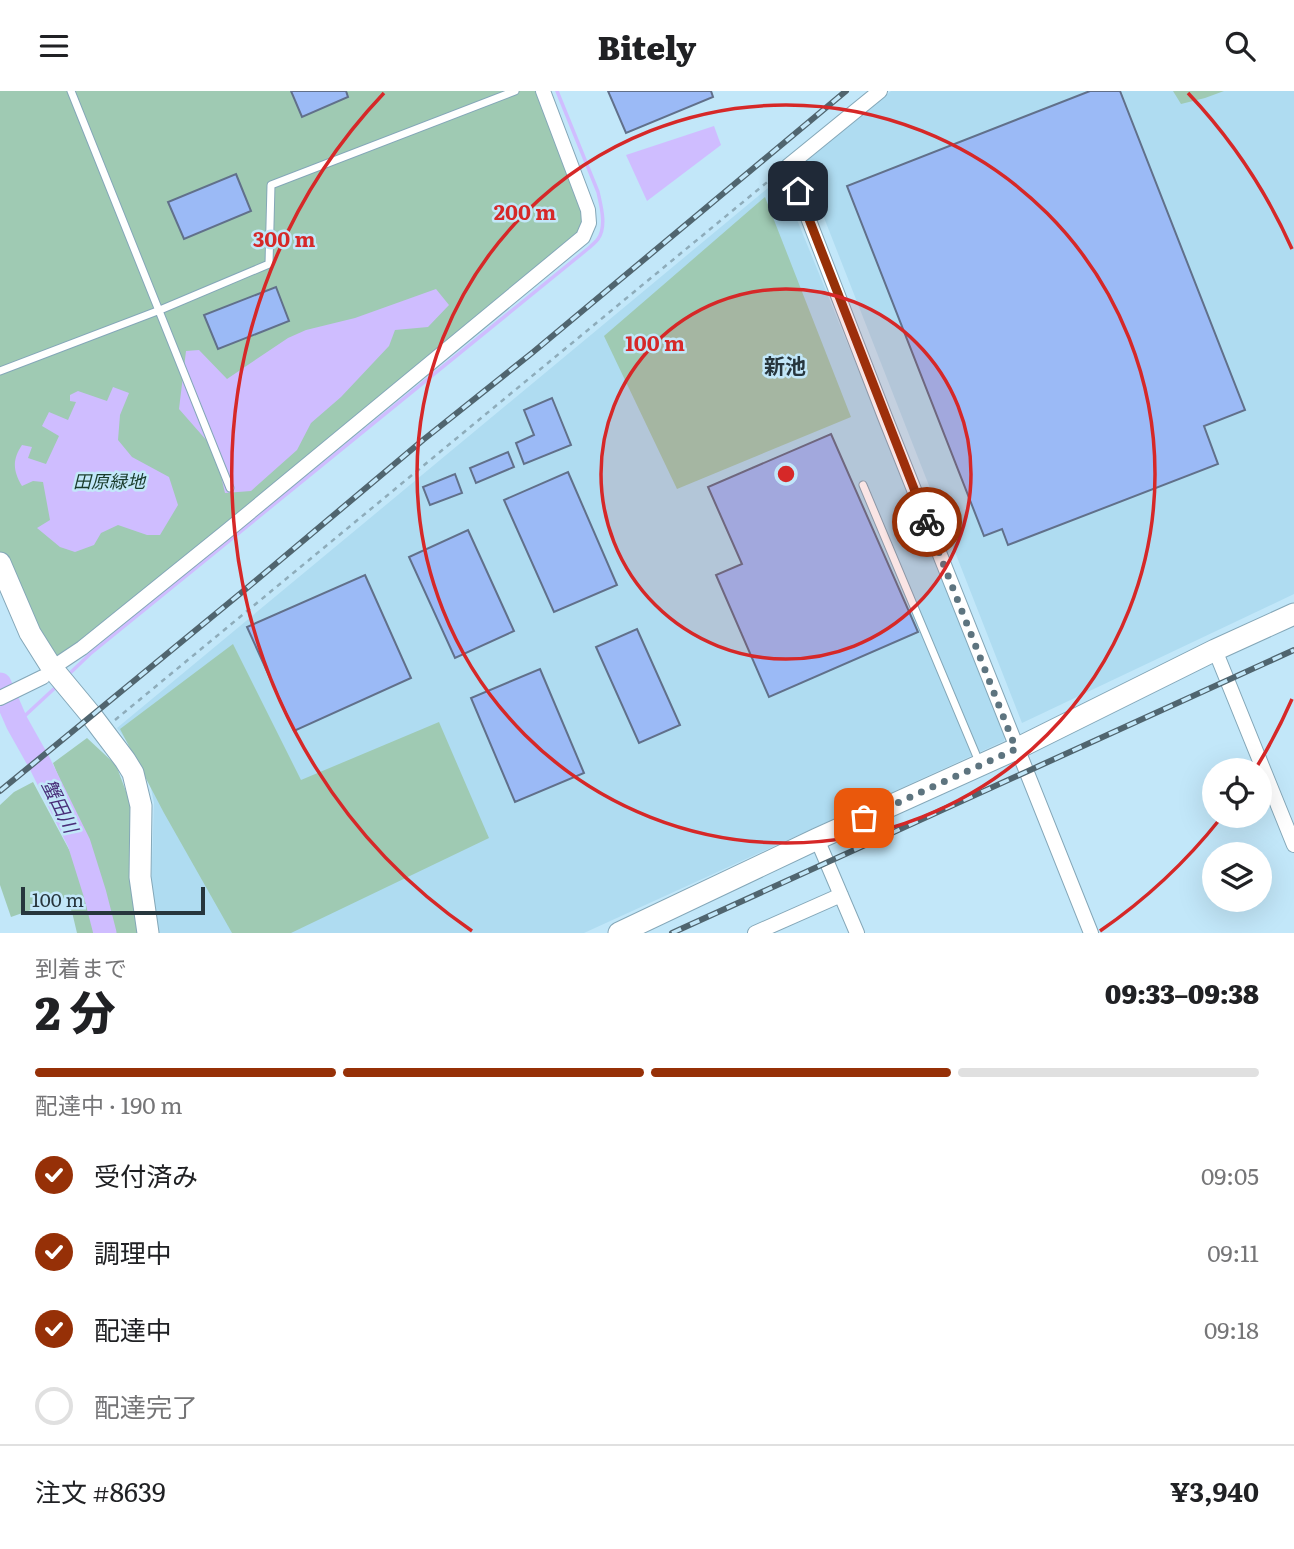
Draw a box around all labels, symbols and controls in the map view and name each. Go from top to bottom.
text: Bitely [598,22,696,70]
icon: menu [35,27,73,65]
icon: search [1221,27,1259,65]
pin [768,161,828,221]
icon: home [779,172,817,210]
text: 200 m [494,195,556,226]
text: 300 m [253,222,315,253]
text: 100 m [625,326,685,357]
district label: 新池 [764,349,806,380]
centre of rings [774,462,798,486]
park label: 田原緑地 [73,467,147,494]
courier [892,487,962,557]
icon: bike [908,503,946,541]
map controls [1202,758,1272,912]
button: locate [1202,758,1272,828]
water label: 蟹田川 [36,774,87,839]
pin [834,788,894,848]
icon: bag [845,799,883,837]
button: layers [1202,842,1272,912]
scale bar [21,884,205,916]
text: 100 m [32,885,84,913]
text: 到着まで [35,950,127,984]
text: 09:33–09:38 [1105,973,1259,1012]
text: 2 分 [35,976,116,1044]
text: 配達中 · 190 m [35,1087,182,1121]
text: 受付済み [94,1155,198,1194]
icon: check [35,1156,73,1194]
text: 09:05 [1201,1158,1259,1192]
text: 調理中 [94,1232,172,1271]
icon: check [35,1233,73,1271]
text: 09:11 [1207,1235,1259,1269]
text: 配達中 [94,1309,172,1348]
icon: check [35,1310,73,1348]
text: 09:18 [1204,1312,1259,1346]
text: 配達完了 [94,1386,198,1425]
text: 注文 #8639 [35,1471,166,1510]
text: ¥3,940 [1170,1471,1259,1510]

